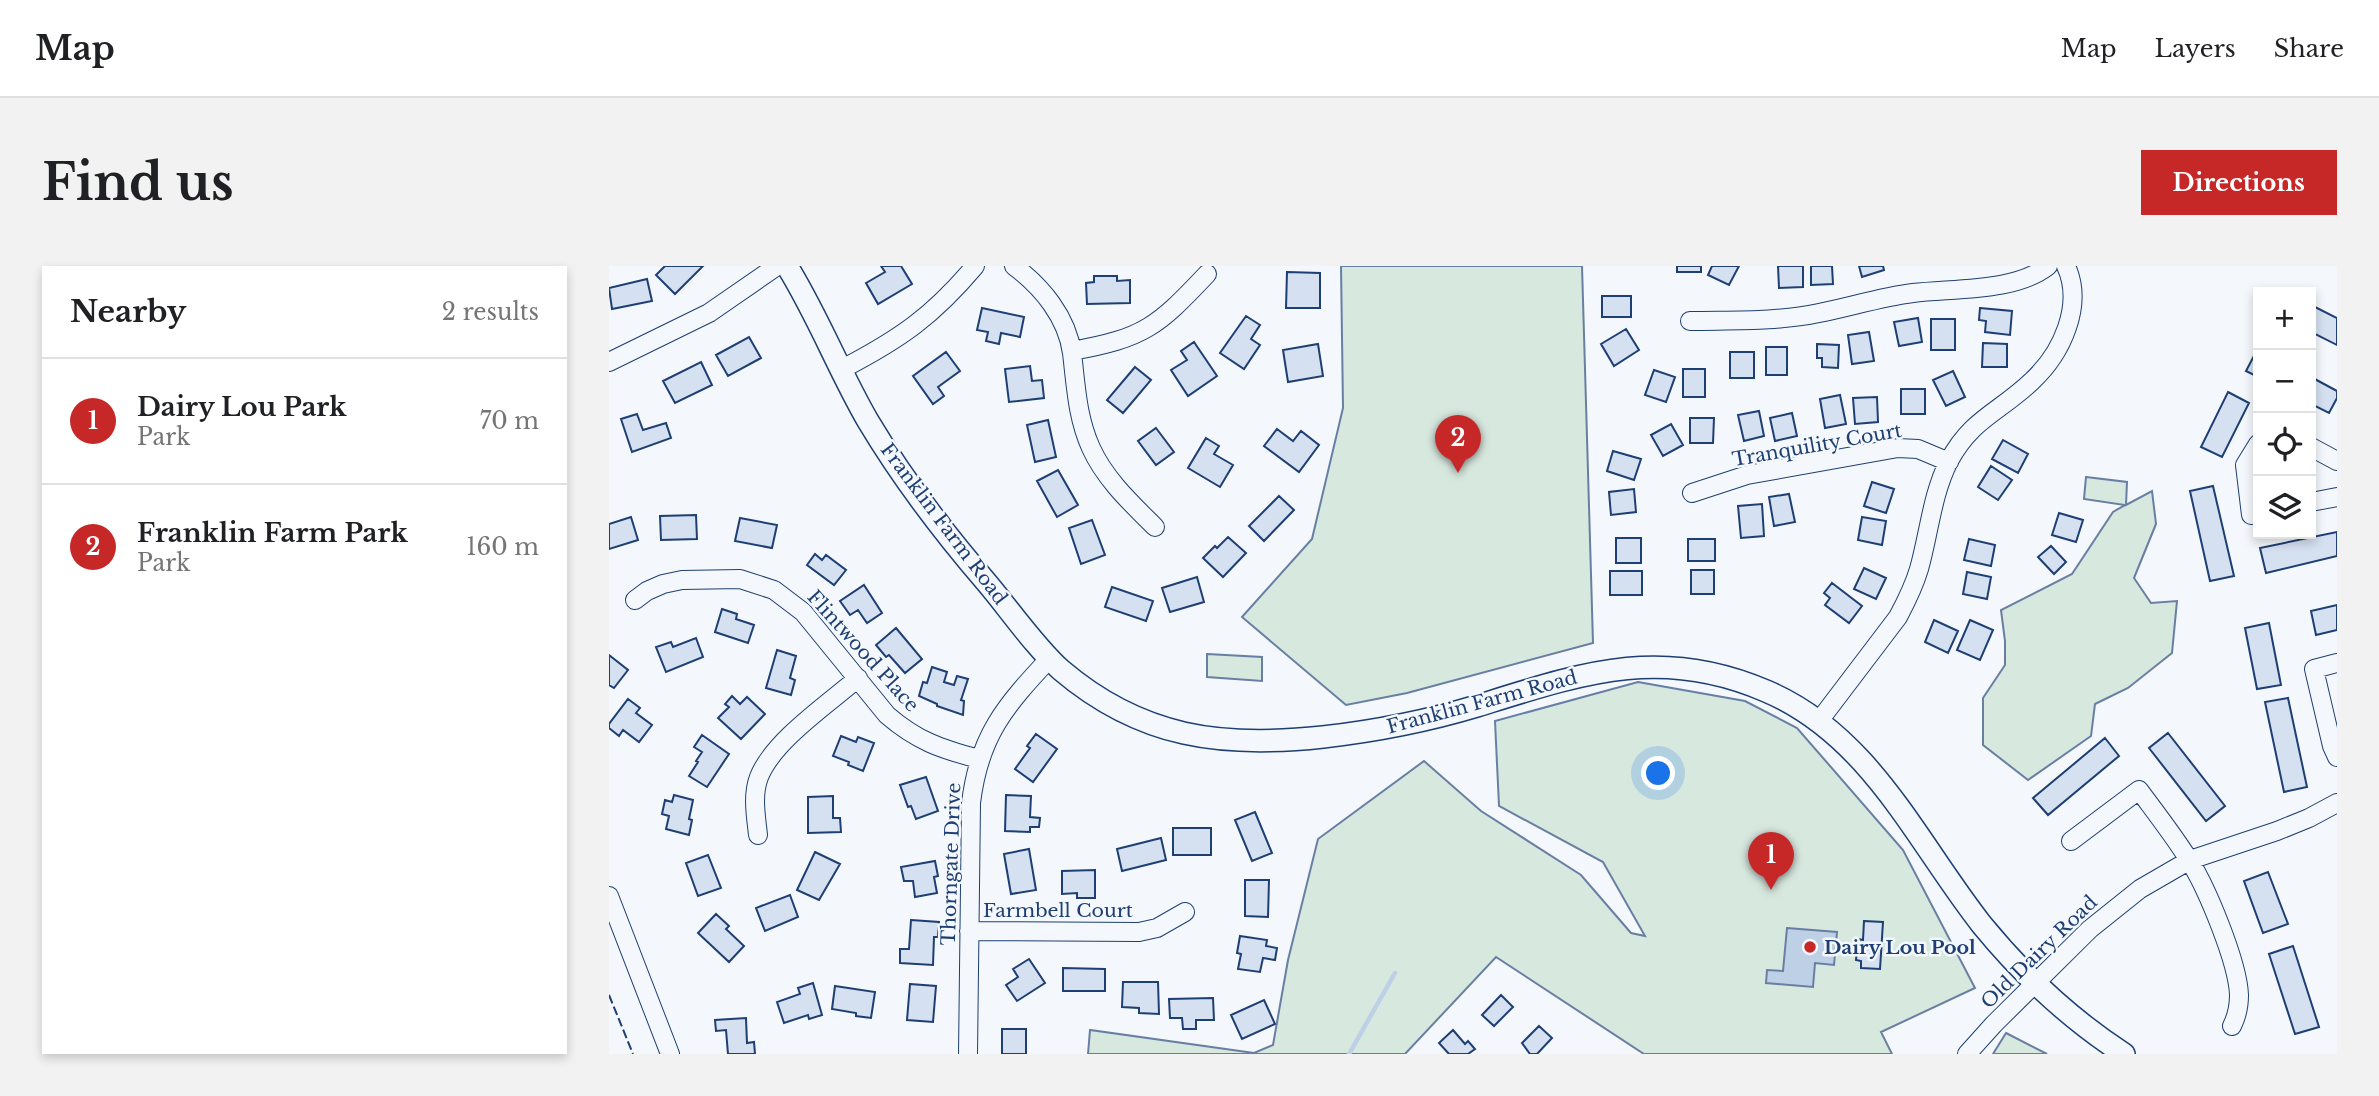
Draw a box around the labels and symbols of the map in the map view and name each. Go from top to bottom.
pin: 2 [1435,415,1481,473]
street label: Tranquility Court [1730,419,1904,471]
street label: Franklin Farm Road [876,439,1012,609]
street label: Flintwood Place [802,586,924,716]
street label: Franklin Farm Road [1384,665,1580,738]
your location [1641,756,1675,790]
street label: Thorngate Drive [937,782,965,946]
pin: 1 [1748,832,1794,890]
street label: Old Dairy Road [1976,891,2102,1013]
street label: Farmbell Court [983,899,1134,922]
place label: Dairy Lou Pool [1824,936,1976,959]
marker: Dairy Lou Pool [1802,939,1818,955]

